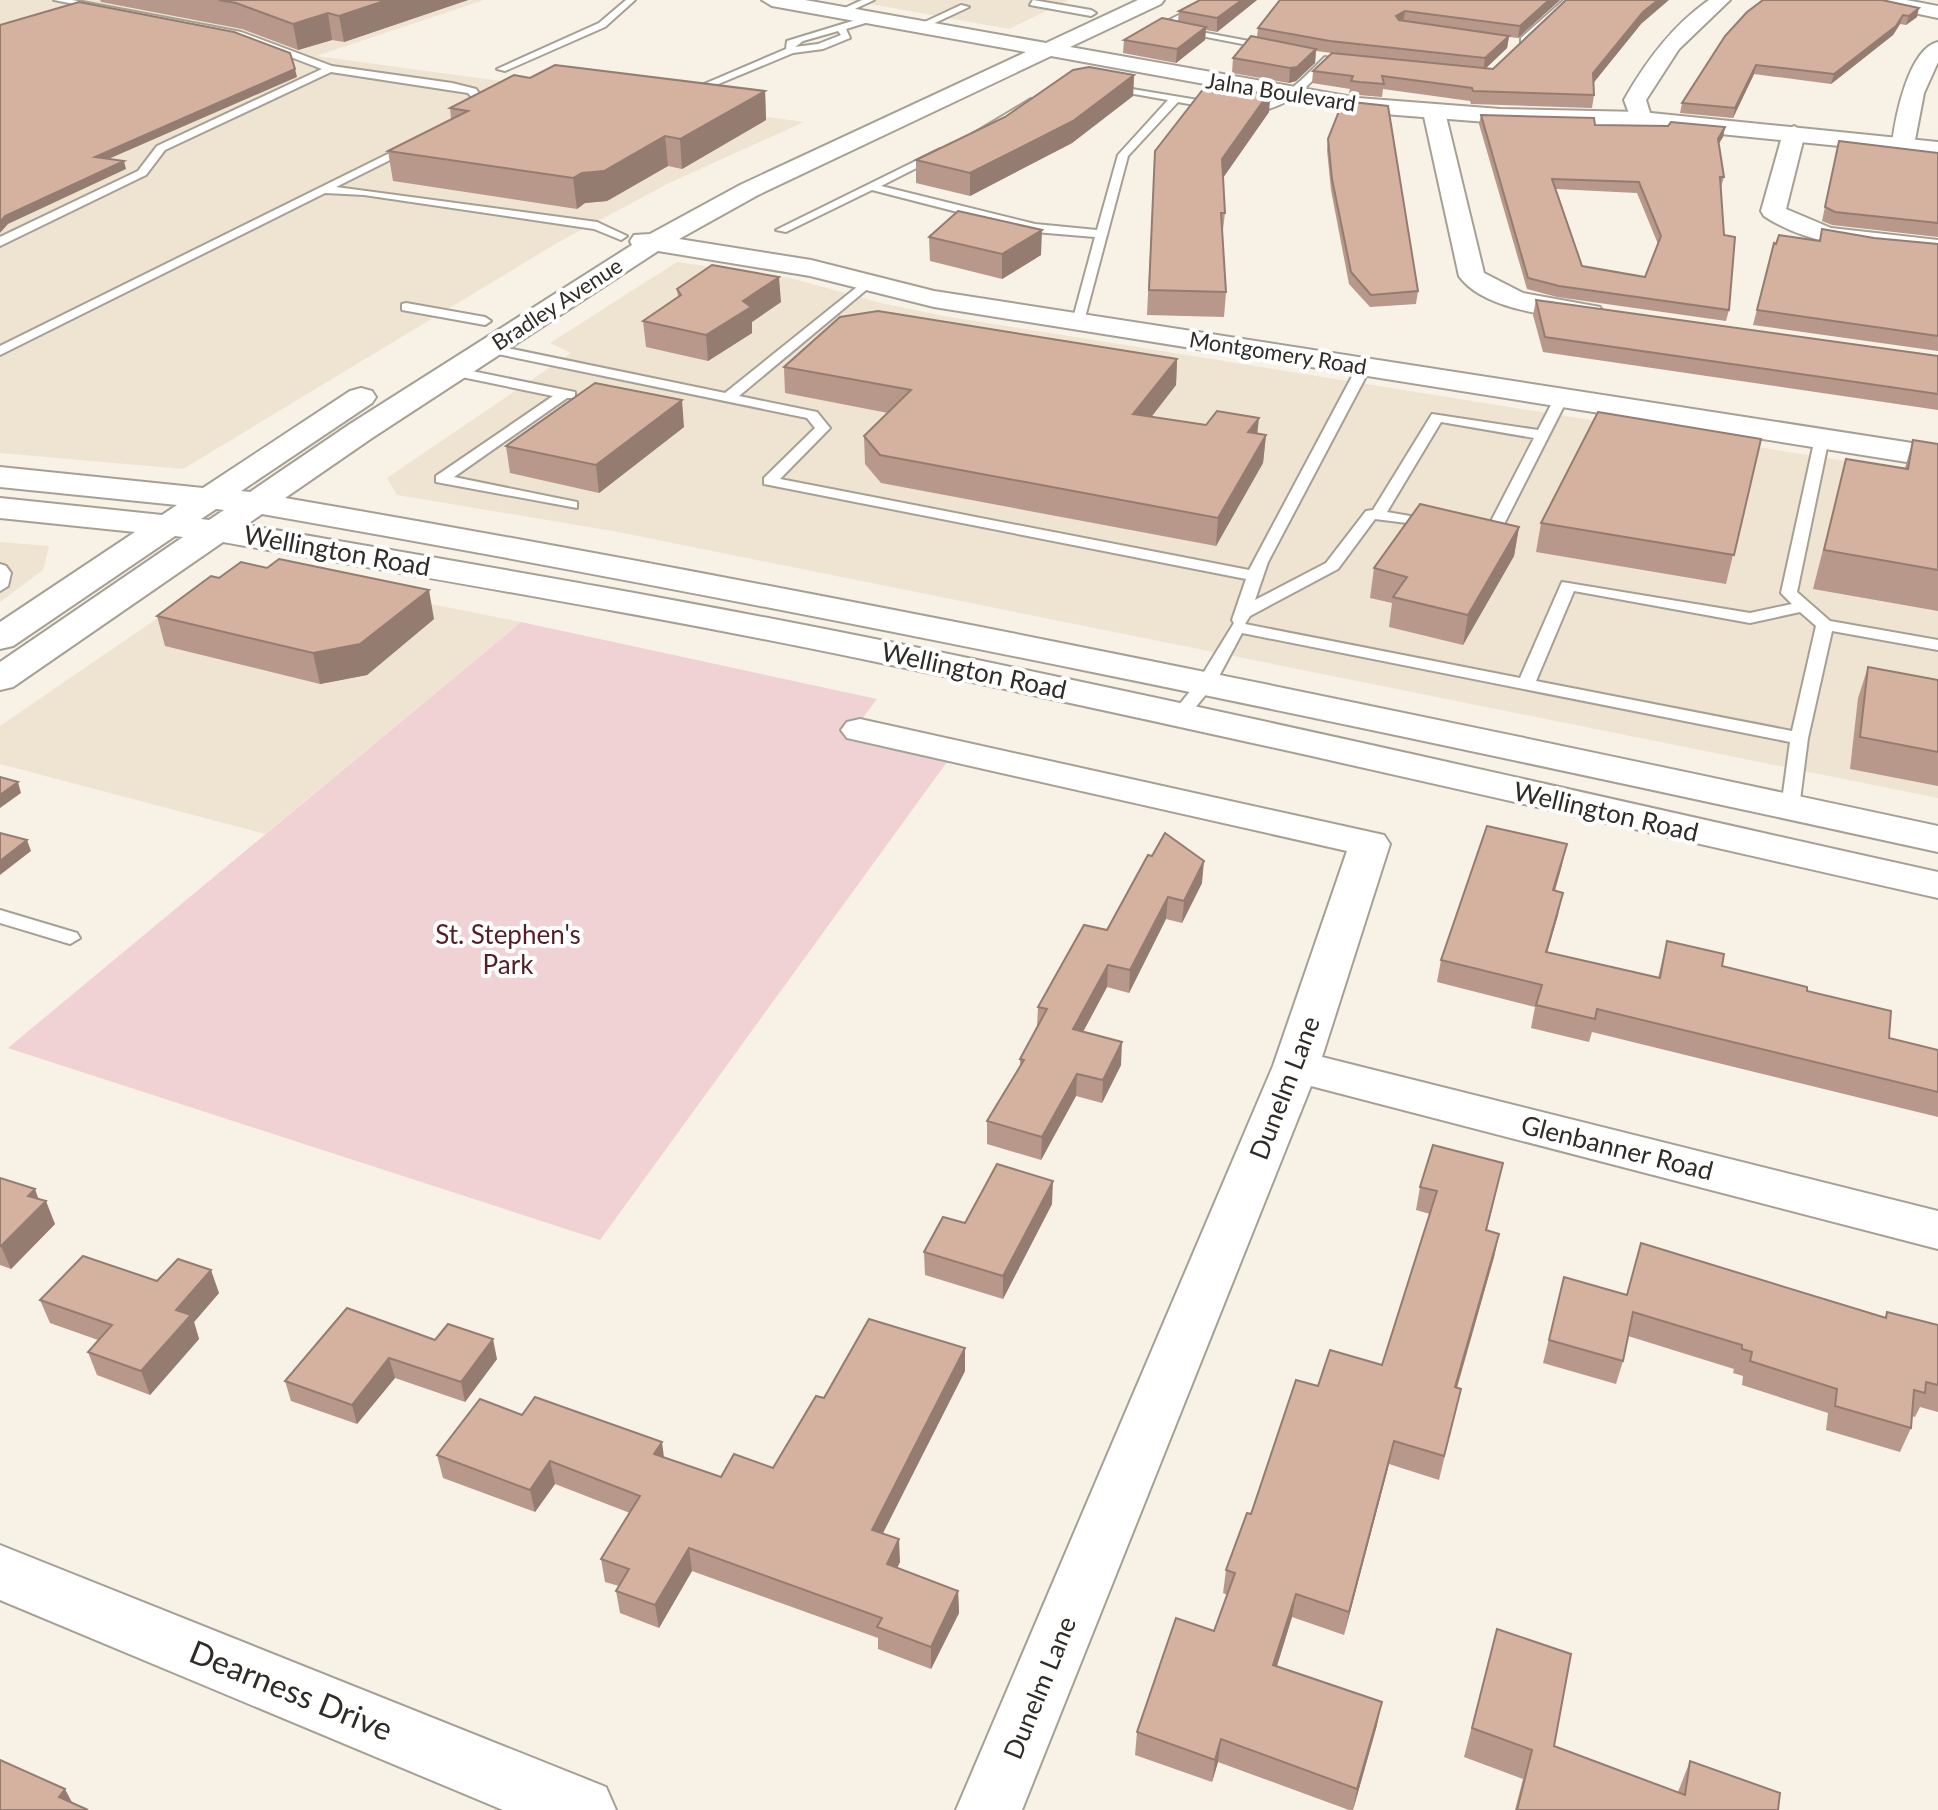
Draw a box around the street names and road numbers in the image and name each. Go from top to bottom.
street label: Jalna Boulevard [1204,66,1358,117]
street label: Bradley Avenue [486,251,627,356]
street label: Montgomery Road [1187,325,1369,380]
street label: Wellington Road [242,518,433,582]
street label: Wellington Road [879,635,1070,705]
street label: Wellington Road [1511,774,1702,848]
street label: Dunelm Lane [1242,1011,1326,1164]
street label: Glenbanner Road [1518,1108,1717,1186]
street label: Dunelm Lane [996,1612,1082,1764]
street label: Dearness Drive [184,1631,399,1748]

